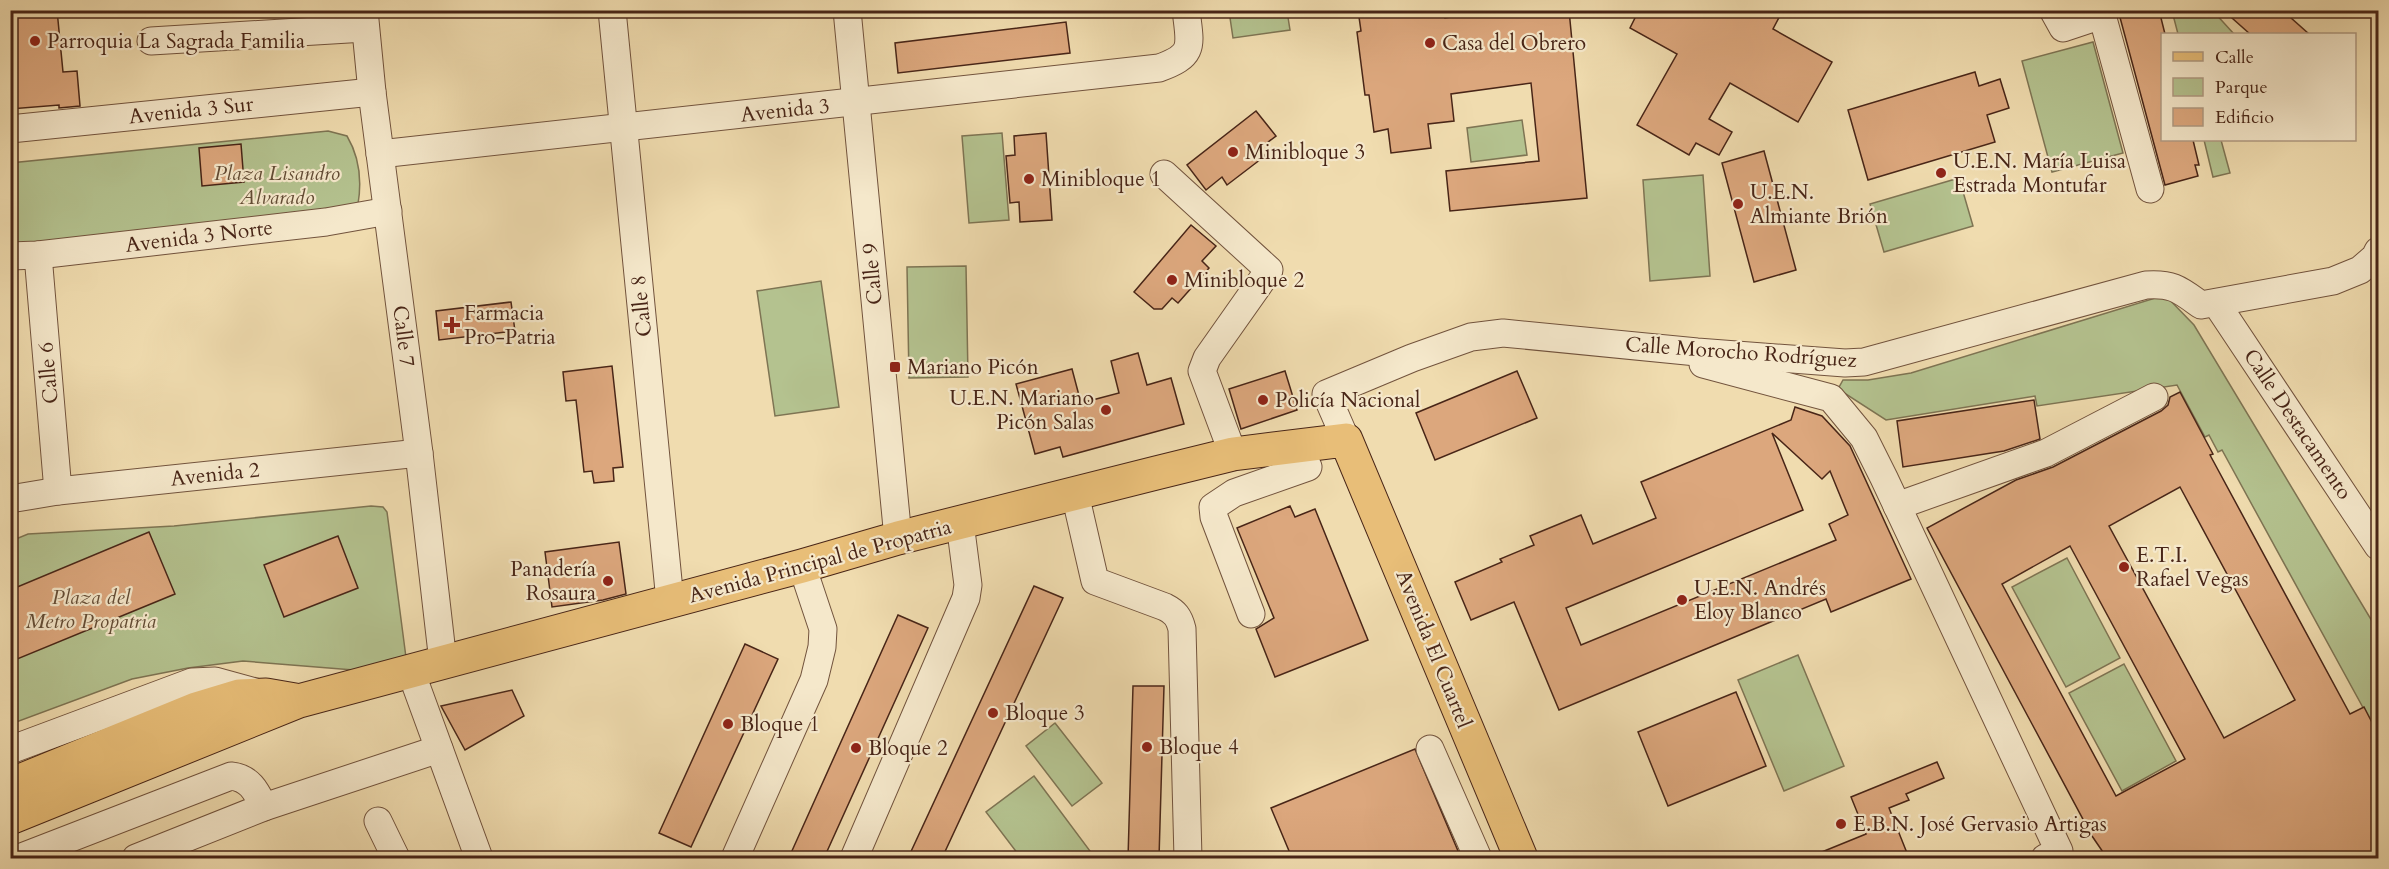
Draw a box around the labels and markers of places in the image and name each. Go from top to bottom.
place label: Parroquia La Sagrada Familia [47,27,305,56]
place label: Casa del Obrero [1442,29,1586,58]
marker: Parroquia La Sagrada Familia [28,34,42,48]
marker: Casa del Obrero [1423,36,1437,50]
place label: Minibloque 3 [1245,138,1365,167]
marker: Minibloque 3 [1226,145,1240,159]
place label: U.E.N. María Luisa Estrada Montufar [1953,147,2126,200]
place label: Minibloque 1 [1041,165,1161,194]
marker: U.E.N. María Luisa Estrada Montufar [1934,166,1948,180]
marker: Minibloque 1 [1022,172,1036,186]
place label: U.E.N. Almiante Brión [1750,178,1888,231]
marker: U.E.N. Almiante Brión [1731,197,1745,211]
place label: Minibloque 2 [1184,266,1304,295]
marker: Minibloque 2 [1165,273,1179,287]
place label: Farmacia Pro-Patria [464,299,556,352]
marker: Farmacia Pro-Patria [445,318,459,332]
place label: Mariano Picón [907,353,1039,382]
marker: Mariano Picón [888,360,902,374]
place label: U.E.N. Mariano Picón Salas [950,384,1094,437]
place label: Policía Nacional [1275,386,1420,415]
marker: Policía Nacional [1256,393,1270,407]
marker: U.E.N. Mariano Picón Salas [1099,403,1113,417]
place label: E.T.I. Rafael Vegas [2136,541,2248,594]
place label: Panadería Rosaura [510,555,596,608]
marker: E.T.I. Rafael Vegas [2117,560,2131,574]
marker: Panadería Rosaura [601,574,615,588]
place label: U.E.N. Andrés Eloy Blanco [1694,574,1826,627]
marker: U.E.N. Andrés Eloy Blanco [1675,593,1689,607]
place label: Bloque 3 [1005,699,1085,728]
marker: Bloque 3 [986,706,1000,720]
place label: Bloque 1 [740,710,820,739]
marker: Bloque 1 [721,717,735,731]
place label: Bloque 4 [1159,733,1239,762]
place label: Bloque 2 [868,734,948,763]
marker: Bloque 4 [1140,740,1154,754]
marker: Bloque 2 [849,741,863,755]
place label: E.B.N. José Gervasio Artigas [1853,810,2107,839]
marker: E.B.N. José Gervasio Artigas [1834,817,1848,831]

